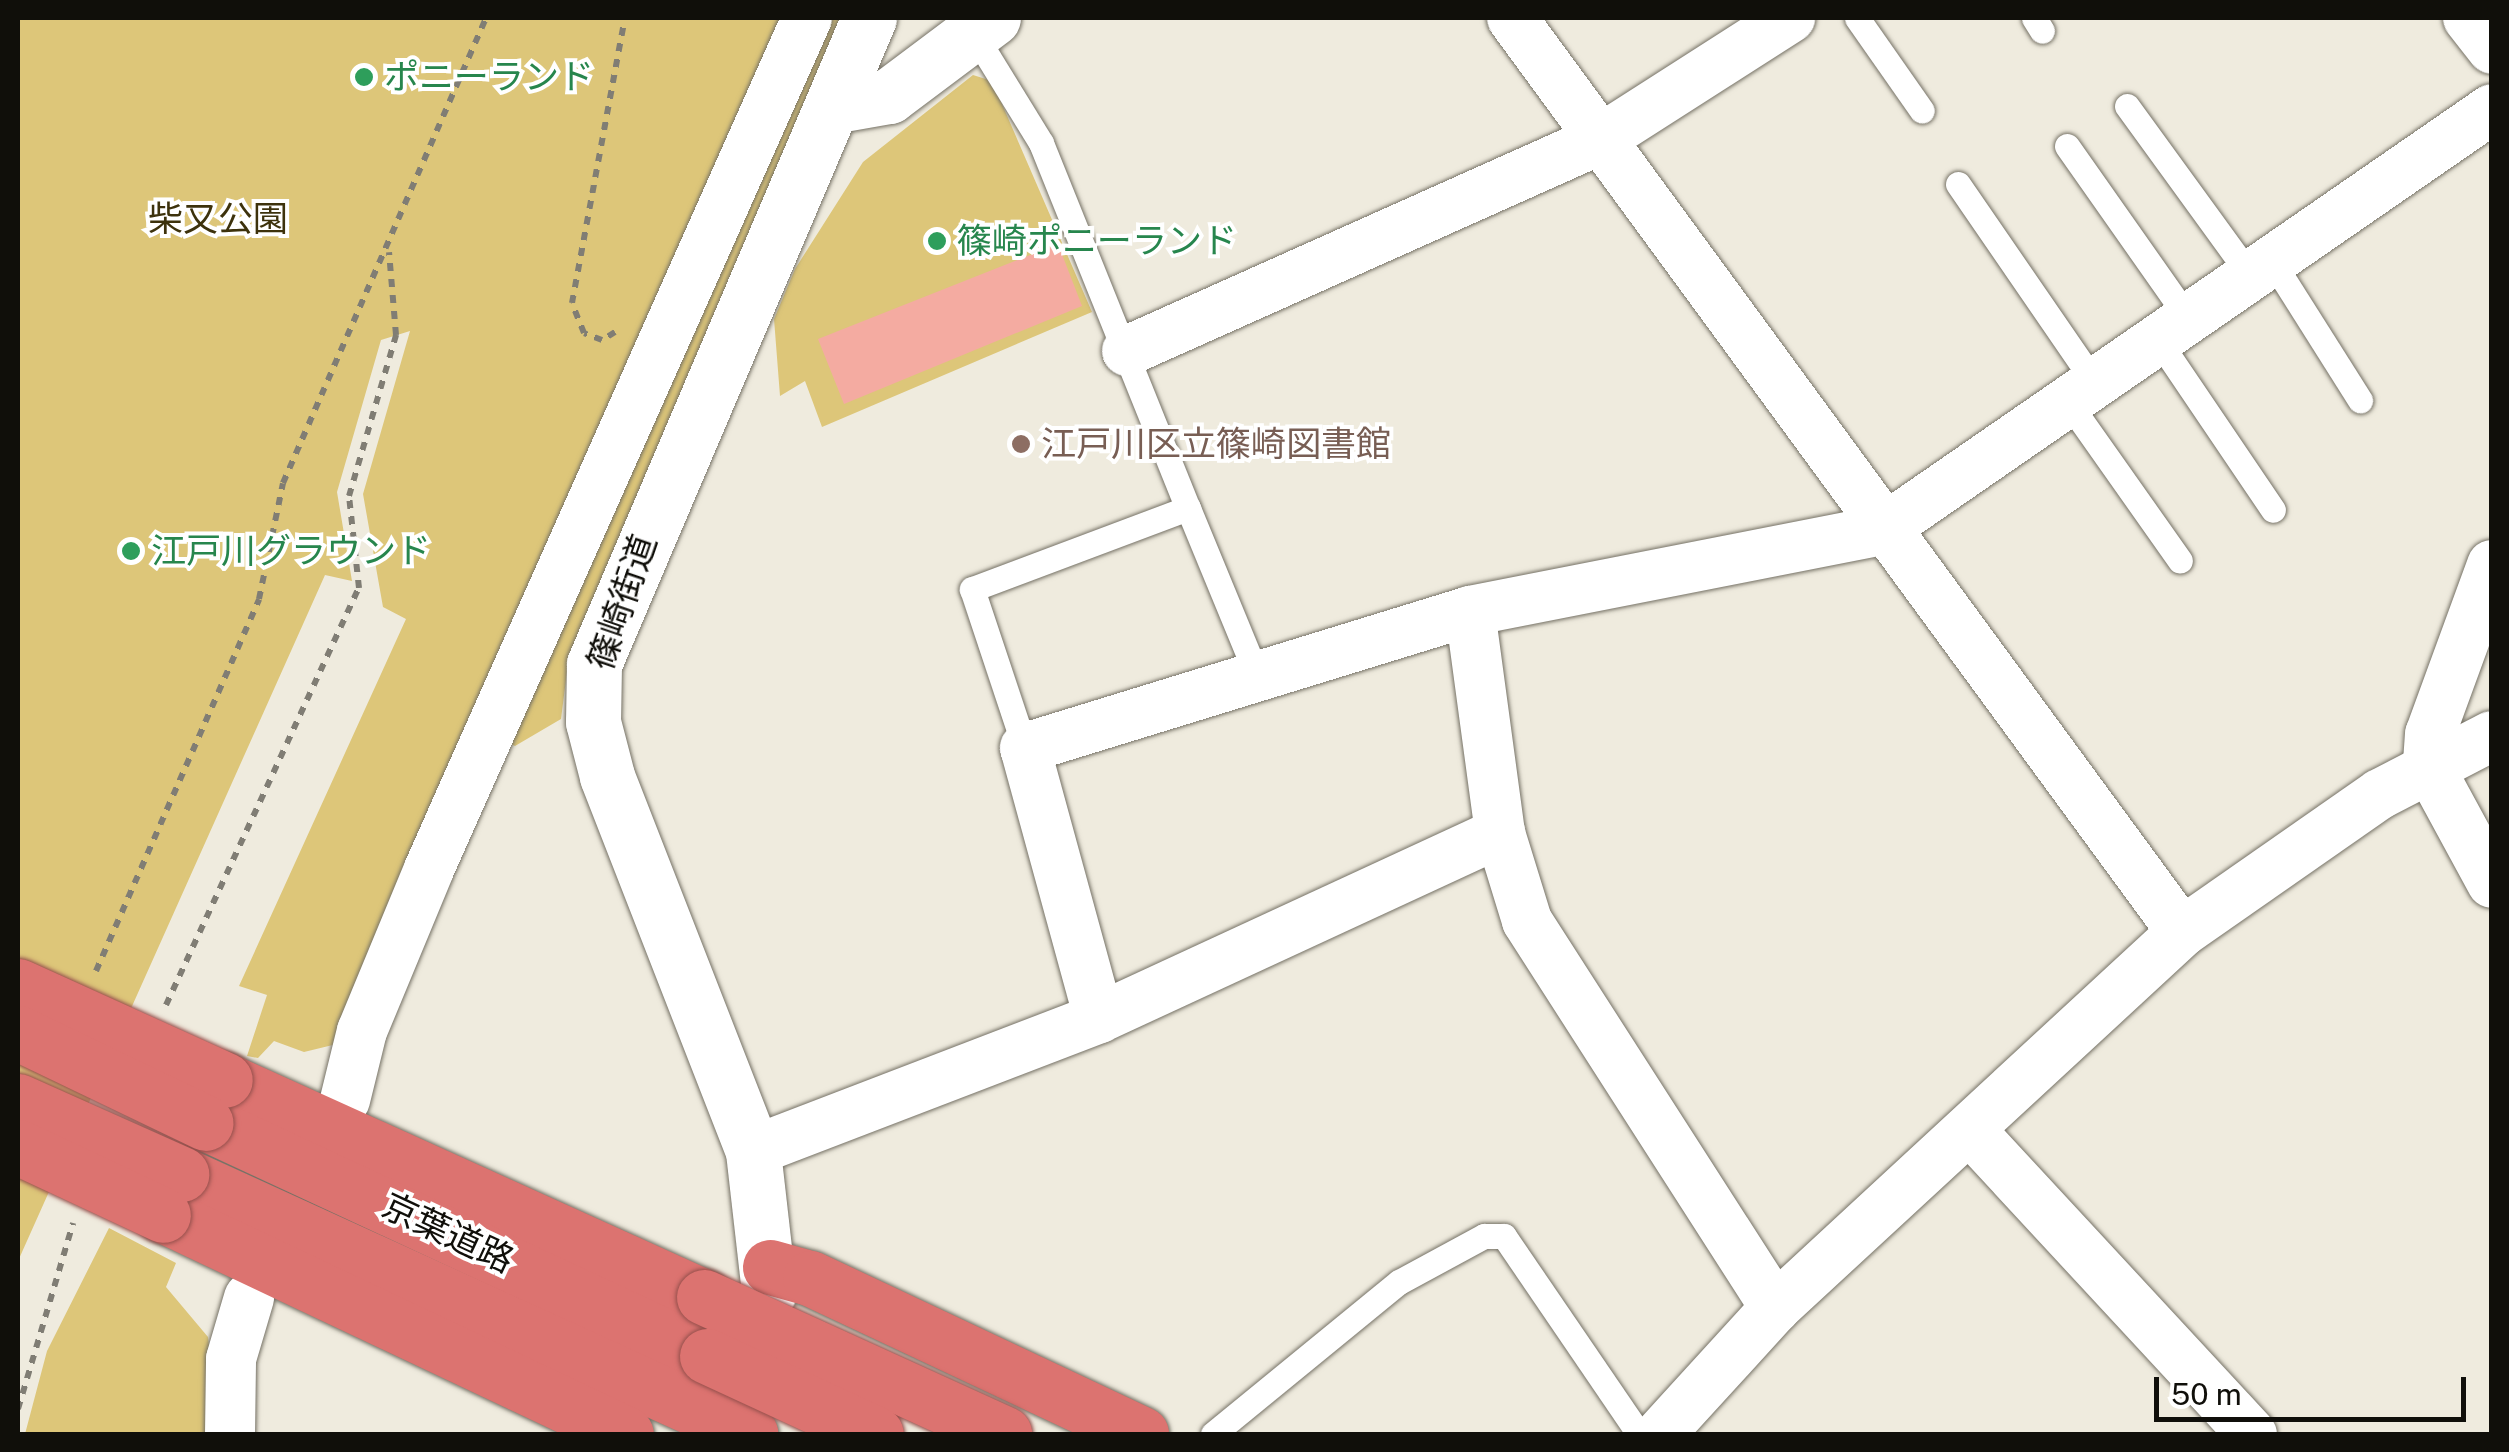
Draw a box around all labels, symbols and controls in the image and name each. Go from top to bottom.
place label: ポニーランド [384,56,594,98]
marker: ポニーランド [353,66,375,88]
park label: 柴又公園 [148,198,288,240]
place label: 篠崎ポニーランド [957,220,1237,262]
marker: 篠崎ポニーランド [926,230,948,252]
place label: 江戸川区立篠崎図書館 [1041,423,1391,465]
marker: 江戸川区立篠崎図書館 [1010,433,1032,455]
street label: 篠崎街道 [579,529,665,675]
place label: 江戸川グラウンド [151,530,431,572]
marker: 江戸川グラウンド [120,540,142,562]
street label: 京葉道路 [376,1184,520,1282]
scale bar [2159,1357,2472,1419]
text: 50 m [2171,1376,2242,1412]

